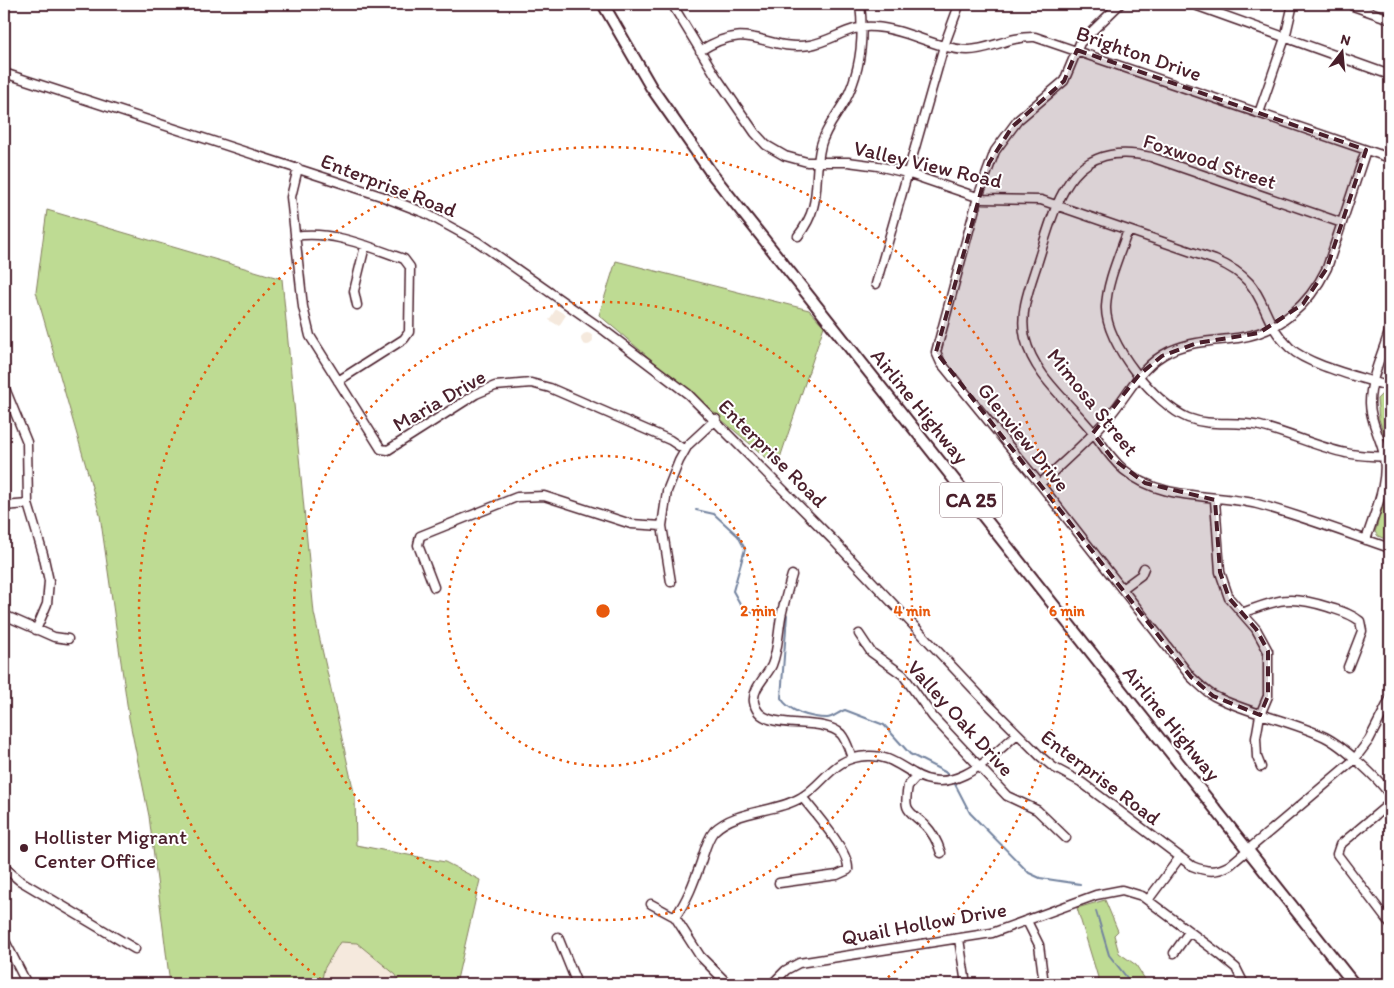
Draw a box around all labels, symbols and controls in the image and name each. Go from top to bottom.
street label: Brighton Drive [1073,20,1205,86]
north arrow [1316,28,1366,78]
text: N [1339,31,1352,49]
street label: Foxwood Street [1140,128,1280,194]
street label: Valley View Road [851,135,1005,193]
street label: Enterprise Road [318,148,461,223]
street label: Airline Highway [866,343,974,469]
street label: Mimosa Street [1042,343,1144,461]
street label: Maria Drive [388,363,490,437]
street label: Glenview Drive [972,378,1076,496]
street label: Enterprise Road [713,393,833,513]
road number: CA 25 [940,482,1002,518]
centre of rings [594,602,612,620]
text: 2 min [740,602,777,620]
text: 4 min [894,602,931,620]
text: 6 min [1049,602,1086,620]
street label: Valley Oak Drive [902,655,1020,781]
street label: Airline Highway [1118,660,1226,786]
street label: Enterprise Road [1036,724,1166,830]
place label: Hollister Migrant Center Office [34,824,187,873]
marker: Hollister Migrant Center Office [18,842,30,854]
street label: Quail Hollow Drive [840,896,1008,950]

